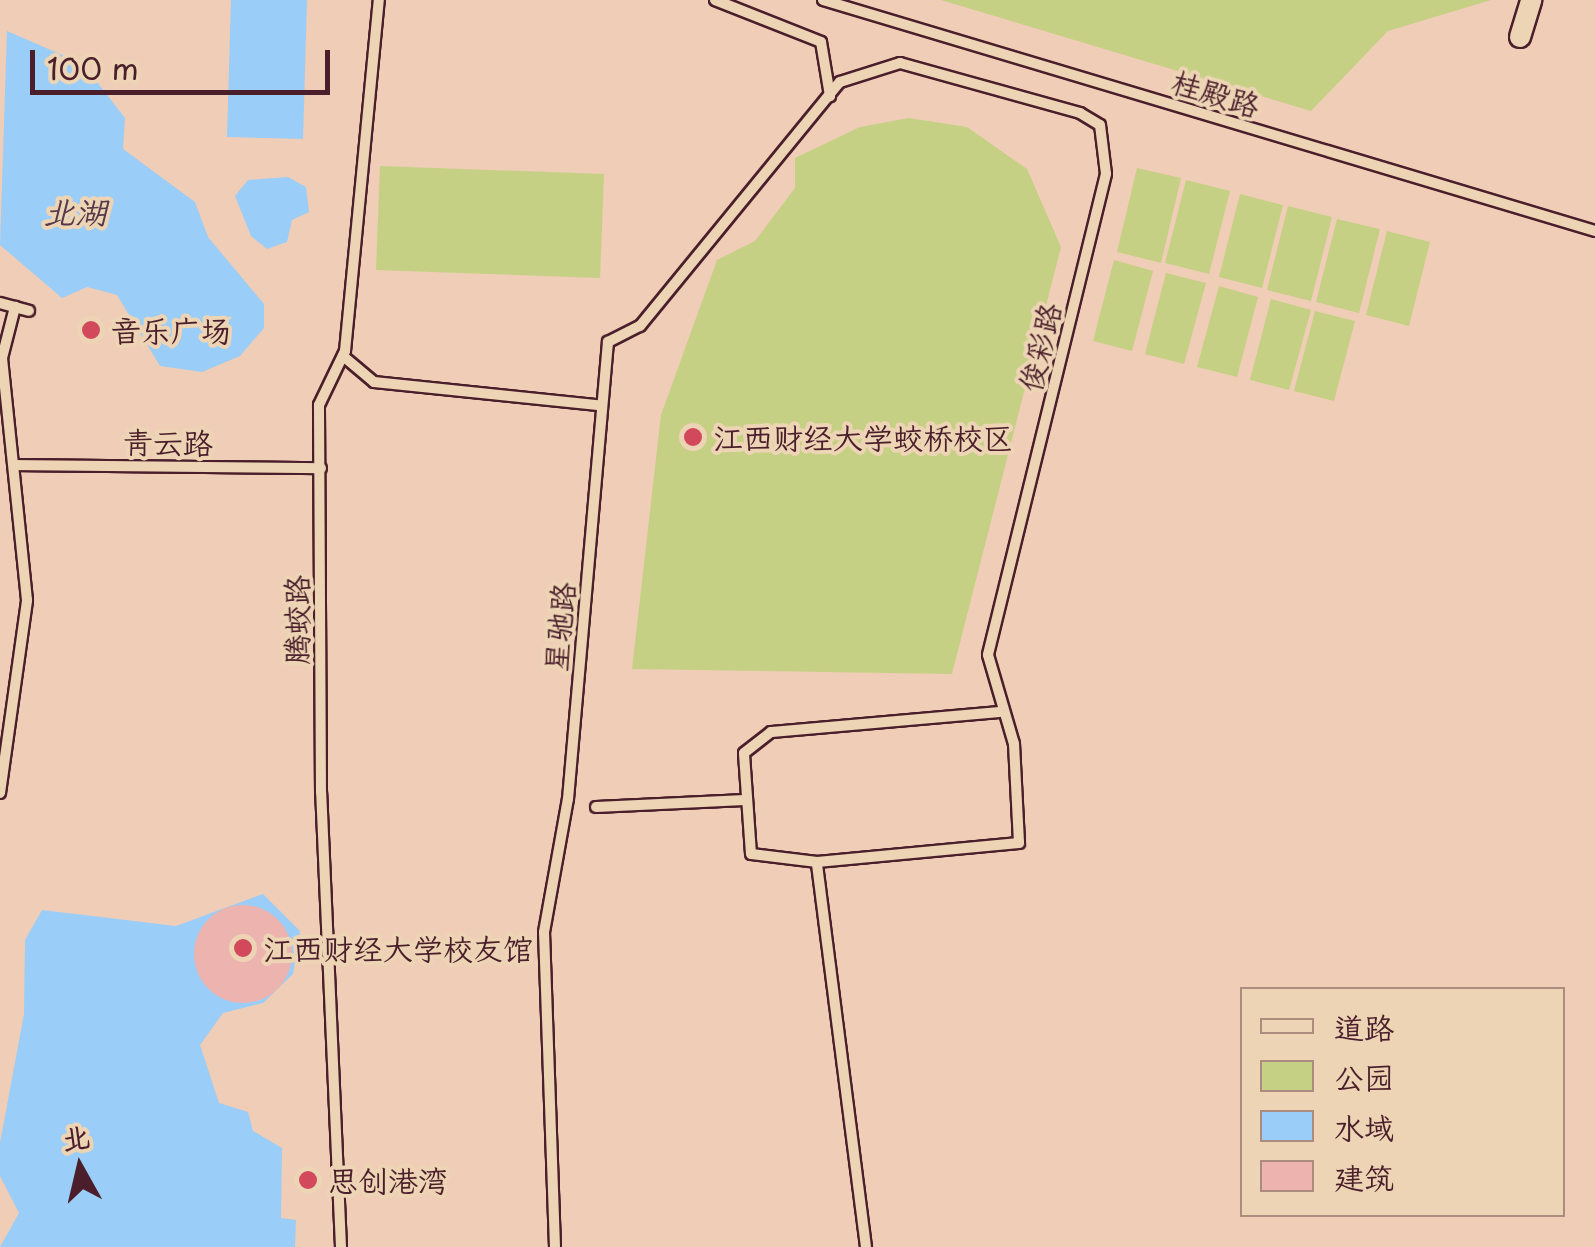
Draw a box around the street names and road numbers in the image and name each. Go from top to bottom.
street label: 桂殿路 [1168,63,1264,123]
street label: 俊彩路 [1011,299,1067,395]
street label: 青云路 [123,423,213,461]
street label: 腾蛟路 [278,575,314,665]
street label: 星驰路 [537,581,581,673]

